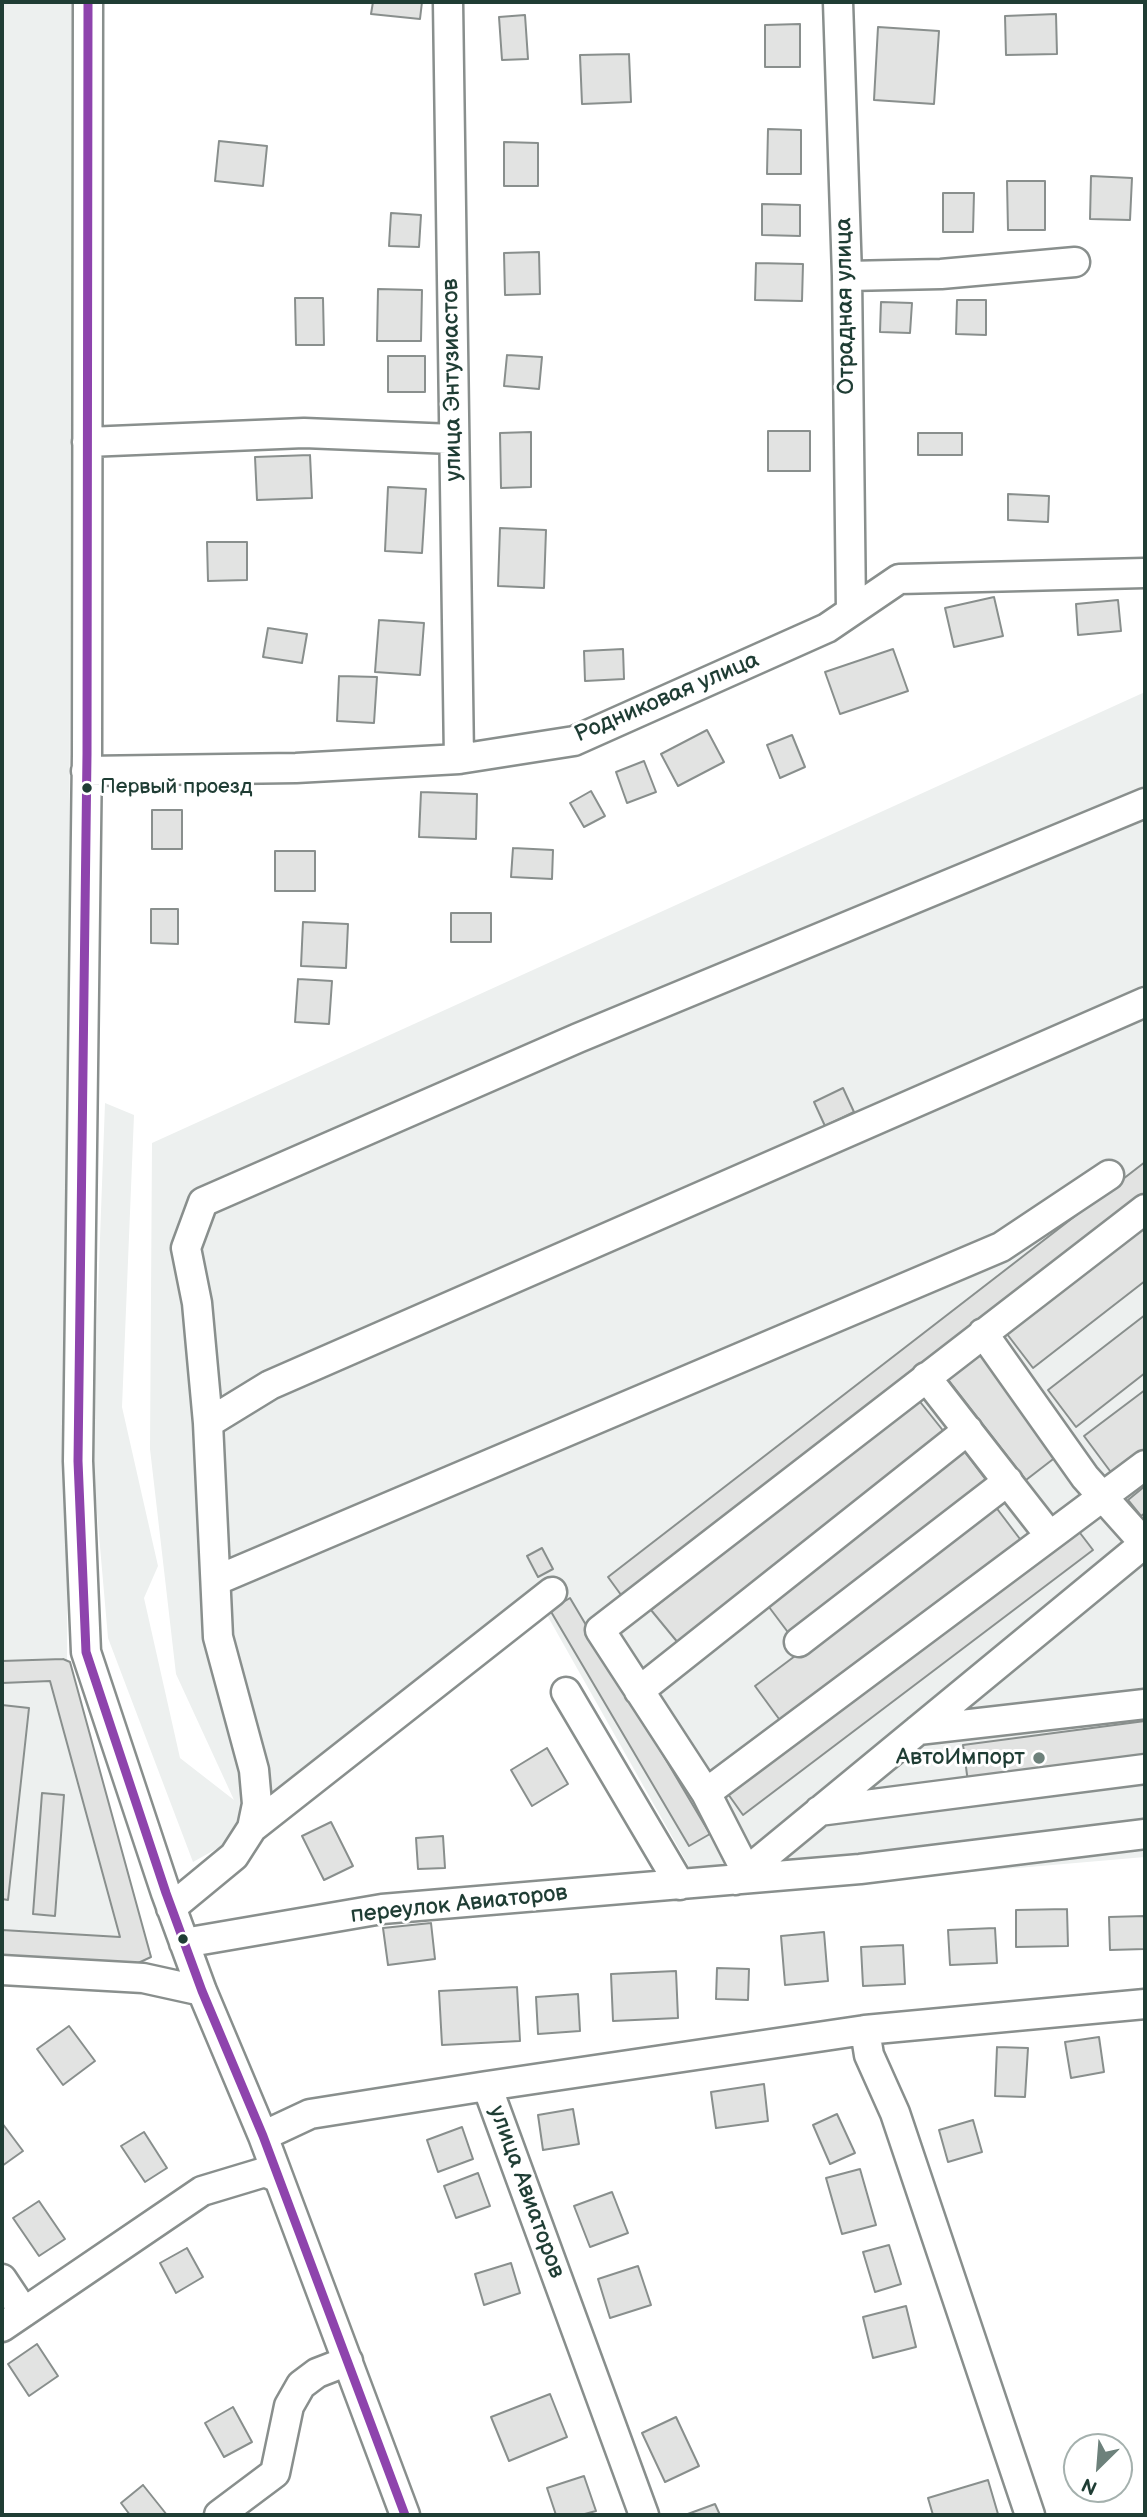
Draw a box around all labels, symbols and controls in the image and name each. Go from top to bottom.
street label: Отрадная улица [831,217,861,395]
street label: улица Энтузиастов [437,278,469,482]
street label: Родниковая улица [571,647,763,749]
place label: Первый проезд [100,775,253,801]
marker: Первый проезд [80,781,94,795]
place label: АвтоИмпорт [896,1744,1025,1772]
marker: АвтоИмпорт [1031,1750,1047,1766]
street label: переулок Авиаторов [349,1880,569,1930]
unlabelled marker [176,1932,190,1946]
street label: улица Авиаторов [482,2102,570,2282]
north arrow [1063,2433,1133,2503]
text: N [1078,2472,1101,2499]

